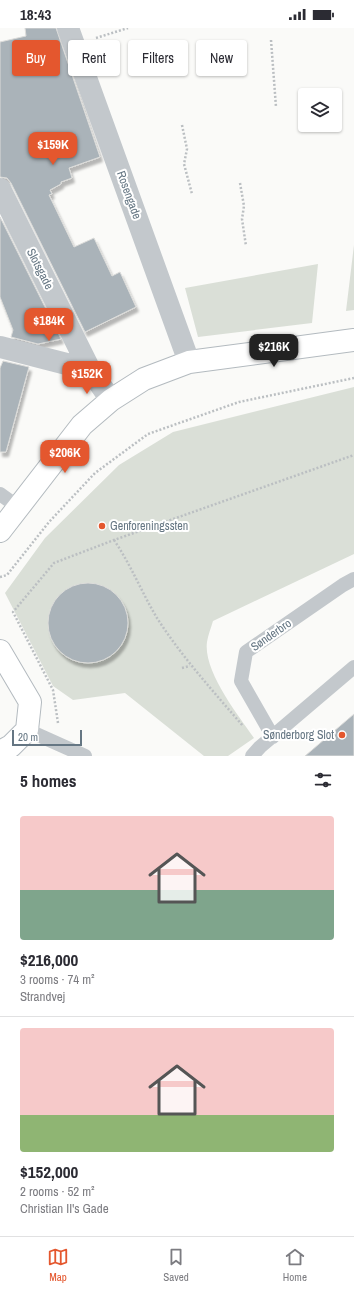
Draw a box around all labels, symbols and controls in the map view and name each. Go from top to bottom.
text: 18:43 [20,4,51,25]
chip: Buy [12,40,60,76]
chip: Rent [68,40,120,76]
chip: Filters [128,40,188,76]
chip: New [196,40,247,76]
map controls [298,88,342,132]
button: layers [298,88,342,132]
pin: $159K [25,132,81,166]
text: $159K [37,136,69,153]
street label: Rosengade [113,169,145,221]
street label: Slotsgade [23,246,57,292]
pin: $184K [21,308,77,342]
text: $184K [33,312,65,329]
pin: $216K [246,334,302,368]
text: $216K [258,338,290,355]
pin: $152K [59,361,115,395]
text: $152K [71,365,103,382]
pin: $206K [37,440,93,474]
text: $206K [49,444,81,461]
place label: Genforeningssten [110,518,188,534]
marker: Genforeningssten [97,521,107,531]
street label: Sønderbro [248,615,294,655]
place label: Sønderborg Slot [263,727,334,743]
scale bar [12,728,82,747]
text: 20 m [18,730,38,744]
marker: Sønderborg Slot [337,730,347,740]
text: 5 homes [20,769,77,792]
icon: filters [312,769,334,791]
icon: home [141,842,213,914]
text: $216,000 [20,948,78,971]
text: 3 rooms · 74 m² [20,971,95,988]
text: Strandvej [20,988,65,1005]
icon: home [141,1054,213,1126]
text: $152,000 [20,1160,78,1183]
text: 2 rooms · 52 m² [20,1183,95,1200]
text: Christian II's Gade [20,1200,109,1217]
tab: Map [47,1246,69,1284]
tab: Saved [163,1246,189,1284]
tab: Home [283,1246,307,1284]

